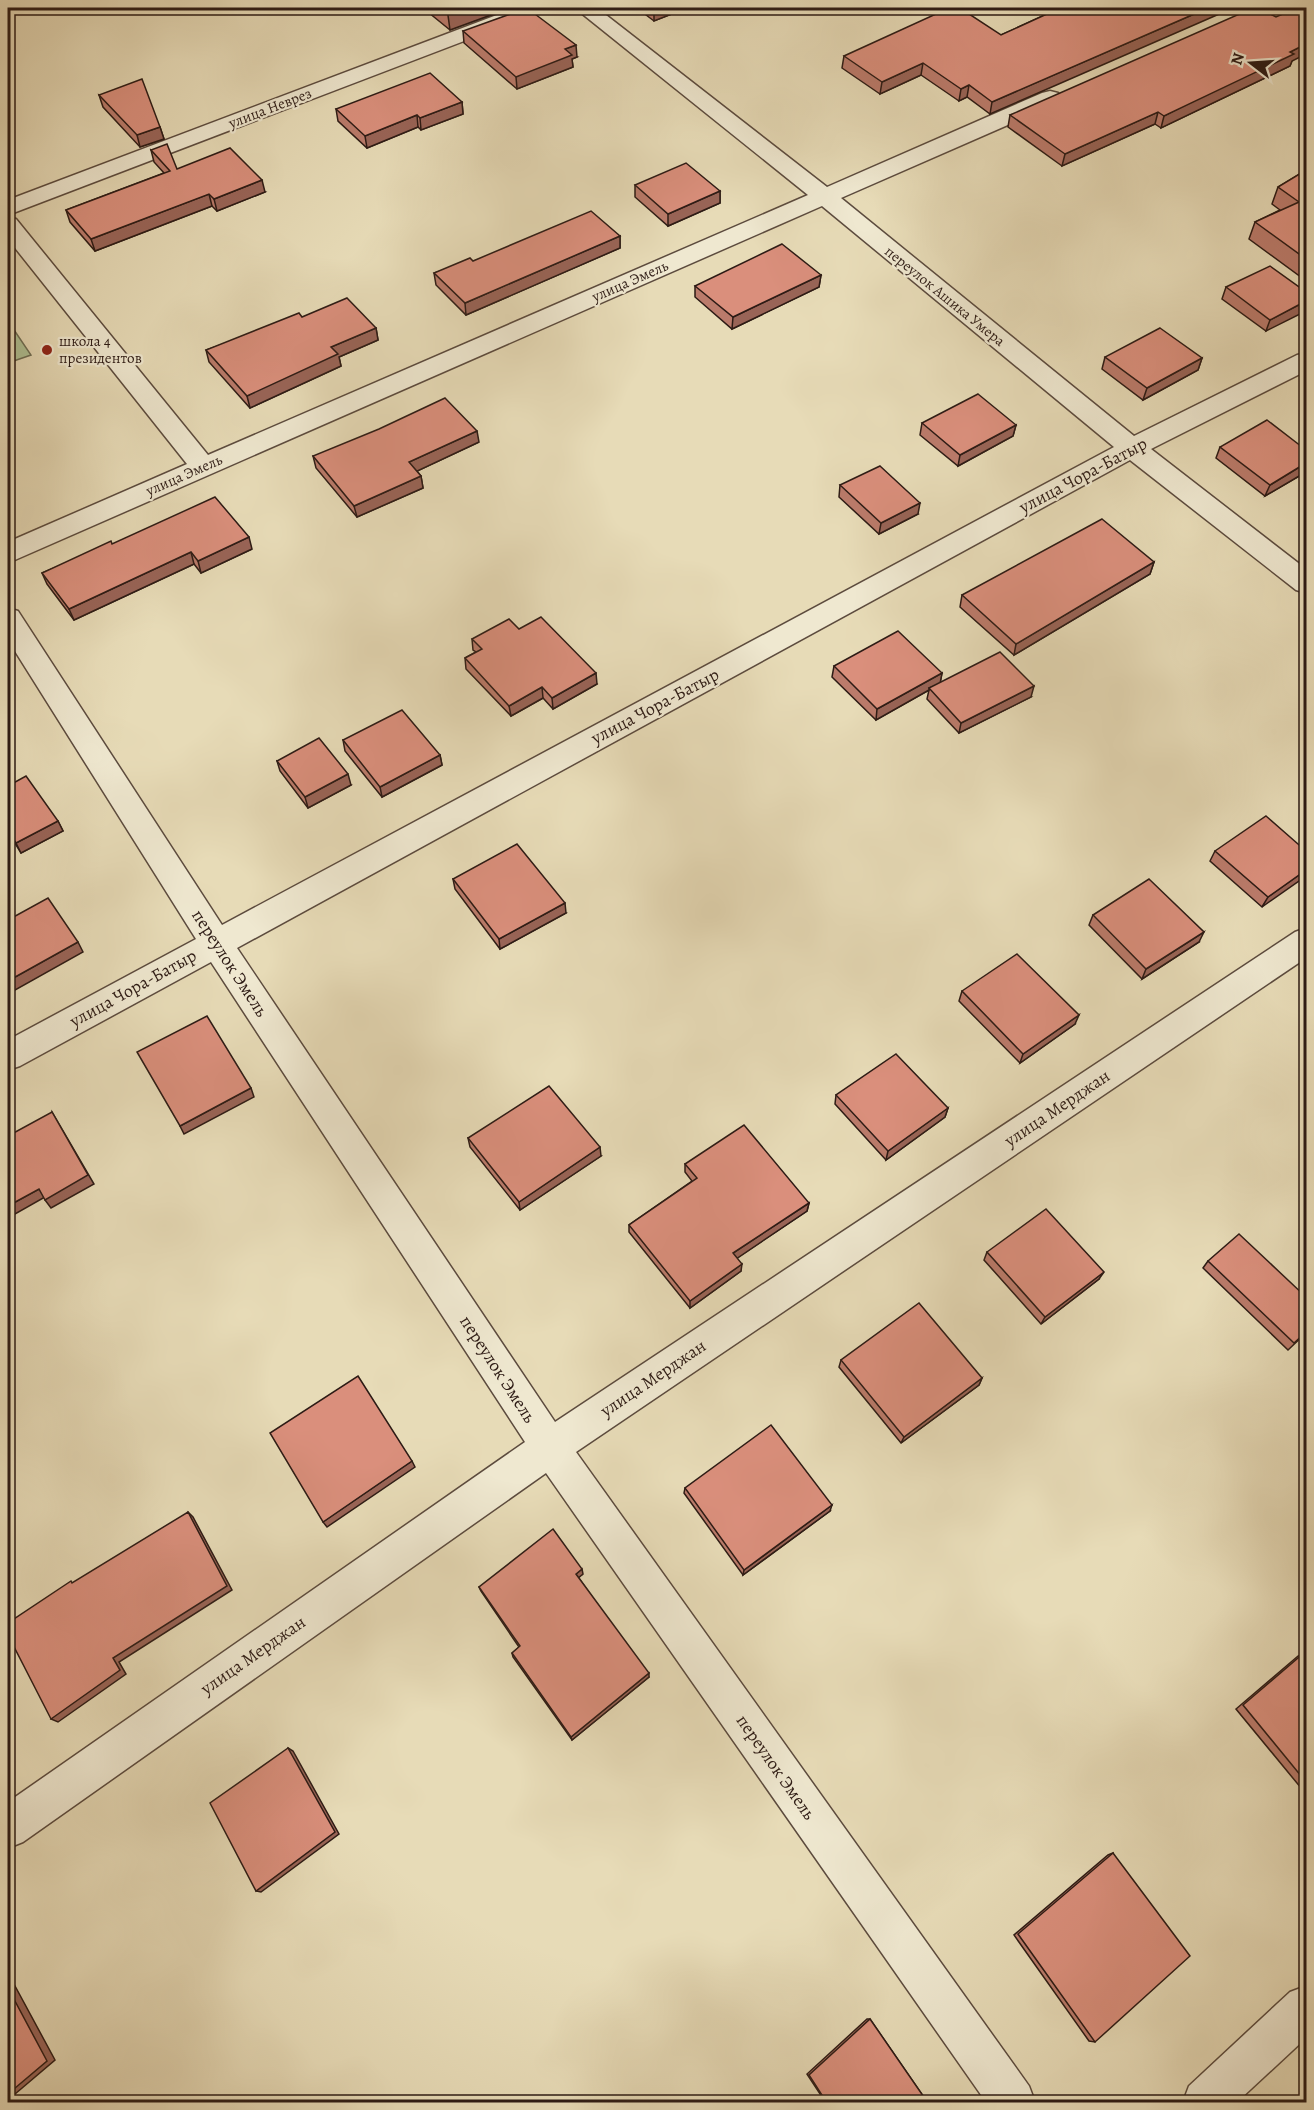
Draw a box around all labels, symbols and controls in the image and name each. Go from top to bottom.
north arrow [1221,33,1281,93]
text: N [1225,50,1250,68]
street label: улица Неврез [225,83,314,133]
street label: переулок Ашика Умера [881,241,1009,351]
street label: улица Эмель [588,255,672,307]
place label: школа 4 президентов [59,331,142,368]
marker: школа 4 президентов [40,343,54,357]
street label: улица Чора-Батыр [1014,431,1151,519]
street label: улица Эмель [142,449,226,501]
street label: улица Чора-Батыр [586,662,723,750]
street label: переулок Эмель [186,905,274,1021]
street label: улица Чора-Батыр [64,943,201,1033]
street label: улица Мерджан [999,1064,1115,1153]
street label: переулок Эмель [454,1311,542,1427]
street label: улица Мерджан [595,1334,711,1423]
street label: улица Мерджан [195,1610,310,1701]
street label: переулок Эмель [731,1710,821,1825]

